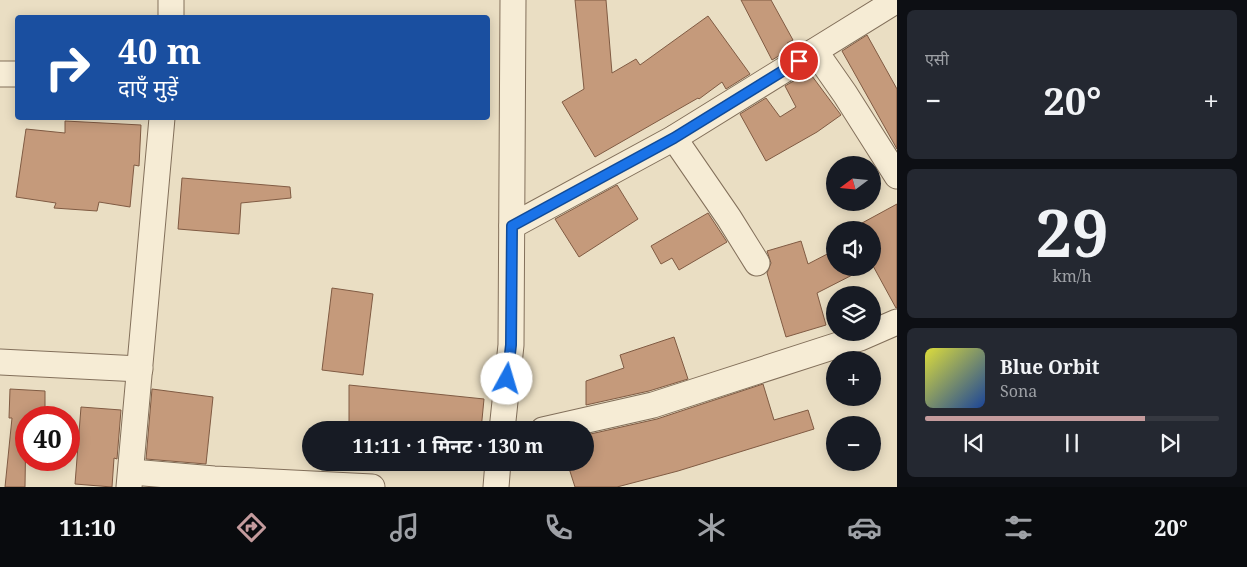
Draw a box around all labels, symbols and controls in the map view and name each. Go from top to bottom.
text: 40 m [118,27,201,74]
icon: right [35,35,100,100]
pin [778,40,820,82]
icon: arrive [785,47,813,75]
text: एसी [925,48,949,70]
text: दाएँ मुड़ें [118,72,178,102]
text: 20° [1043,74,1101,126]
text: − [925,81,941,119]
text: + [1203,81,1219,119]
north arrow [826,156,881,211]
map controls [826,156,881,471]
text: 29 [1035,188,1109,276]
button: sound [826,221,881,276]
text: km/h [1052,265,1092,287]
button: layers [826,286,881,341]
button: + [826,351,881,406]
position arrow [480,352,532,404]
text: Blue Orbit [1000,354,1100,380]
text: Sona [1000,380,1037,402]
speed limit sign: 40 [15,406,80,471]
button: − [826,416,881,471]
icon: previous [960,429,988,457]
icon: pause [1058,429,1086,457]
icon: next [1156,429,1184,457]
text: 11:11 · 1 मिनट · 130 m [352,433,544,459]
icon: directions [234,510,269,545]
icon: music [387,510,422,545]
icon: phone [541,510,576,545]
icon: climate [694,510,729,545]
icon: car [847,510,882,545]
icon: filters [1001,510,1036,545]
text: 11:10 [59,512,116,542]
text: 20° [1154,512,1188,542]

